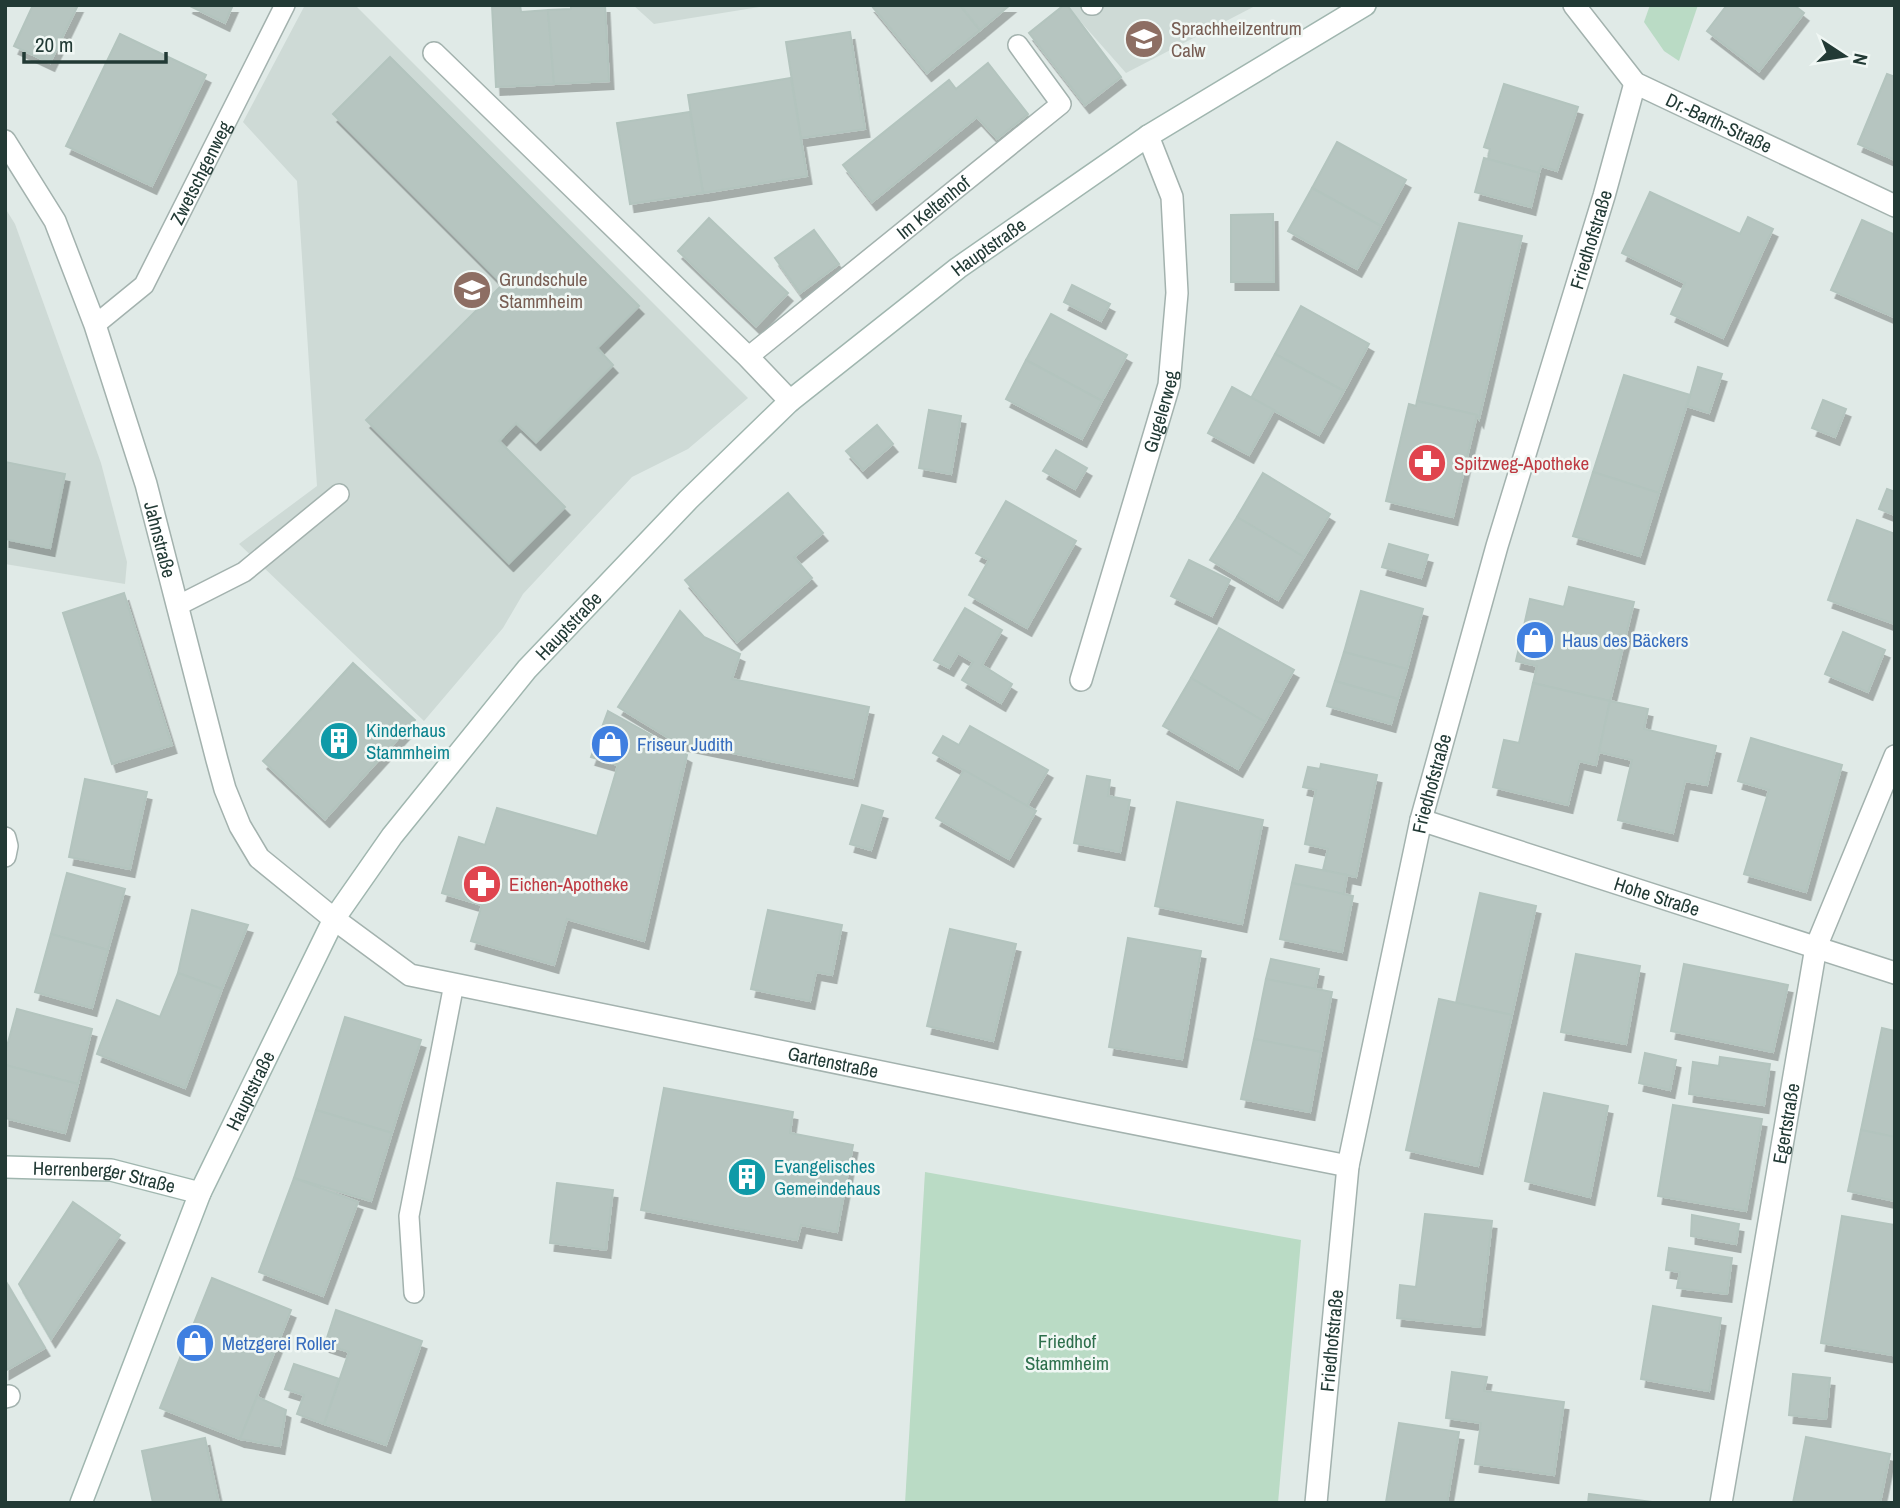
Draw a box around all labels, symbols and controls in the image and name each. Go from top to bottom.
place label: Sprachheilzentrum Calw [1171,15,1302,63]
school or university icon: Sprachheilzentrum Calw [1123,18,1165,60]
scale bar [24,21,166,65]
north arrow [1809,21,1879,91]
text: 20 m [35,30,73,59]
text: N [1847,51,1875,68]
street label: Dr.-Barth-Straße [1662,87,1776,159]
street label: Zwetschgenweg [164,116,238,229]
street label: Im Keltenhof [891,169,976,245]
street label: Friedhofstraße [1563,187,1618,292]
street label: Hauptstraße [945,212,1031,282]
place label: Grundschule Stammheim [499,266,587,314]
school or university icon: Grundschule Stammheim [451,269,493,311]
street label: Gugelerweg [1137,369,1183,456]
pharmacy icon: Spitzweg-Apotheke [1406,442,1448,484]
place label: Spitzweg-Apotheke [1454,450,1589,476]
street label: Jahnstraße [138,498,183,580]
street label: Hauptstraße [529,586,607,666]
shop icon: Haus des Bäckers [1514,619,1556,661]
place label: Haus des Bäckers [1562,627,1689,653]
place label: Kinderhaus Stammheim [366,717,450,765]
building icon: Kinderhaus Stammheim [318,720,360,762]
shop icon: Friseur Judith [589,723,631,765]
place label: Friseur Judith [637,731,733,757]
street label: Friedhofstraße [1406,731,1457,836]
pharmacy icon: Eichen-Apotheke [461,863,503,905]
street label: Hohe Straße [1611,870,1703,922]
place label: Eichen-Apotheke [509,871,629,897]
street label: Gartenstraße [785,1040,881,1084]
street label: Hauptstraße [220,1046,281,1135]
street label: Egertstraße [1766,1081,1806,1166]
place label: Evangelisches Gemeindehaus [774,1153,881,1201]
street label: Herrenberger Straße [33,1155,178,1199]
building icon: Evangelisches Gemeindehaus [726,1156,768,1198]
street label: Friedhofstraße [1314,1289,1349,1393]
shop icon: Metzgerei Roller [174,1322,216,1364]
park label: Friedhof Stammheim [1025,1328,1109,1376]
place label: Metzgerei Roller [222,1330,337,1356]

